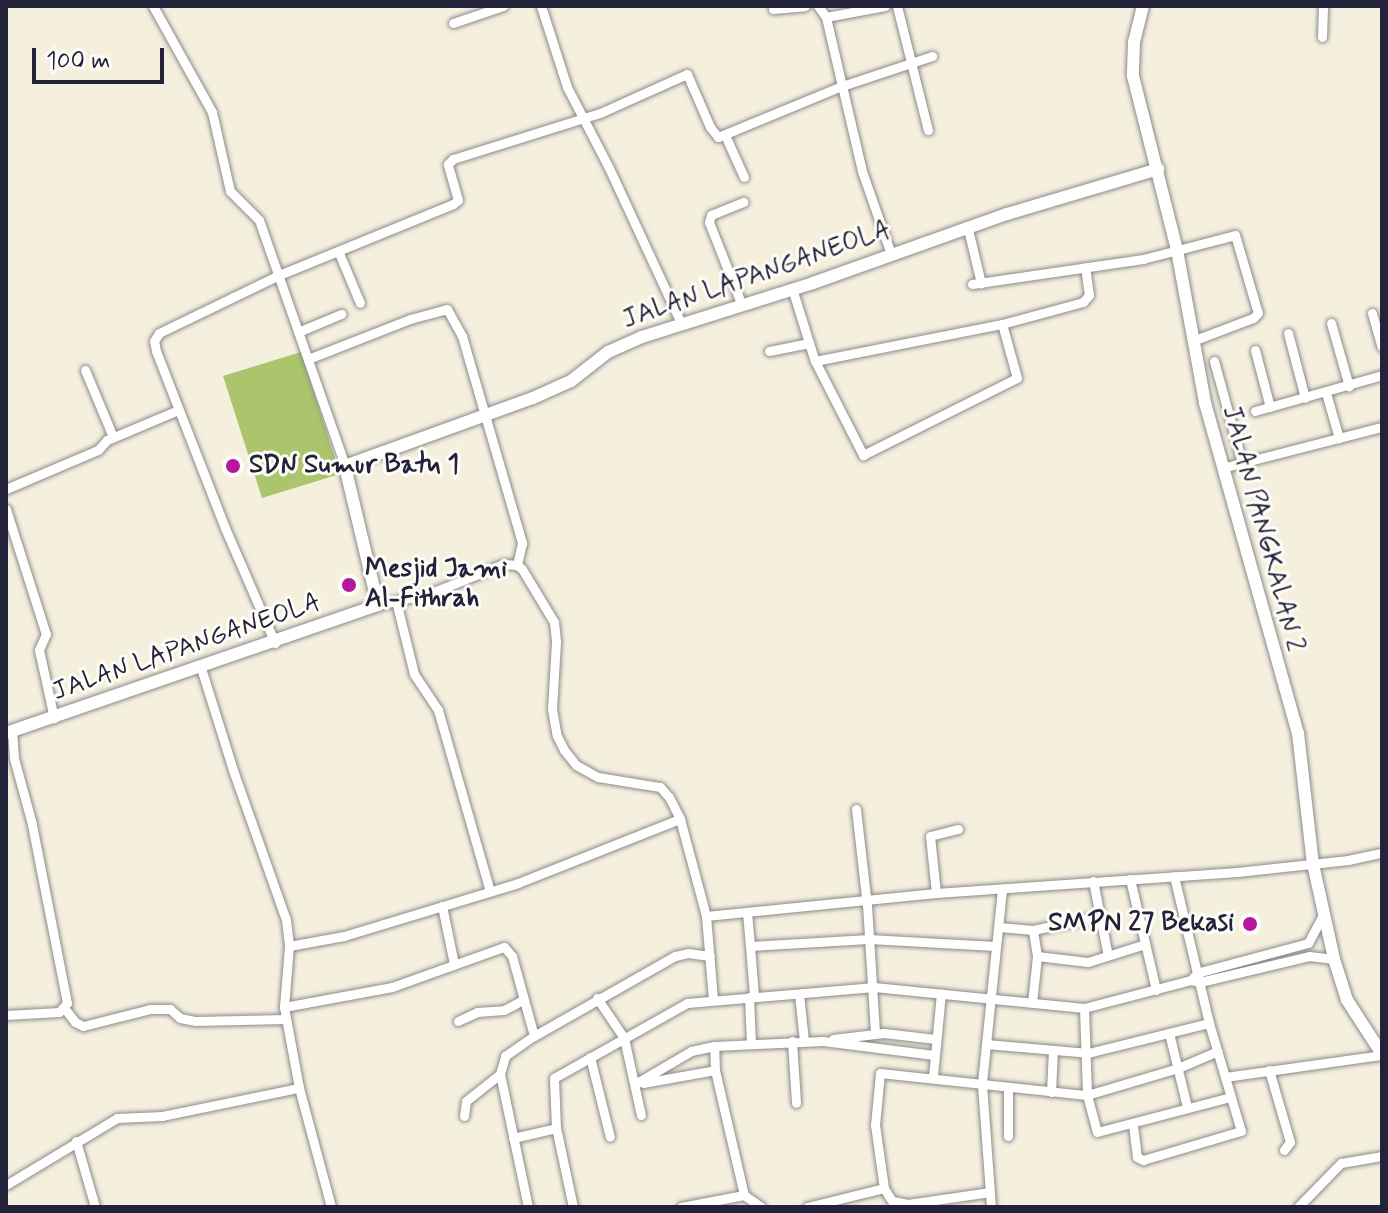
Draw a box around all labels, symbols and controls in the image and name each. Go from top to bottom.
scale bar [36,32,168,82]
text: 100 m [46,46,110,77]
street label: JALAN LAPANGANEOLA [619,215,895,337]
street label: JALAN PANGKALAN 2 [1214,403,1310,655]
place label: SDN Sumur Batu 1 [249,450,457,482]
marker: SDN Sumur Batu 1 [224,457,242,475]
place label: Mesjid Jami Al-Fithrah [365,554,504,616]
marker: Mesjid Jami Al-Fithrah [340,576,358,594]
street label: JALAN LAPANGANEOLA [49,587,325,709]
place label: SMPN 27 Bekasi [1048,908,1234,940]
marker: SMPN 27 Bekasi [1241,915,1259,933]

